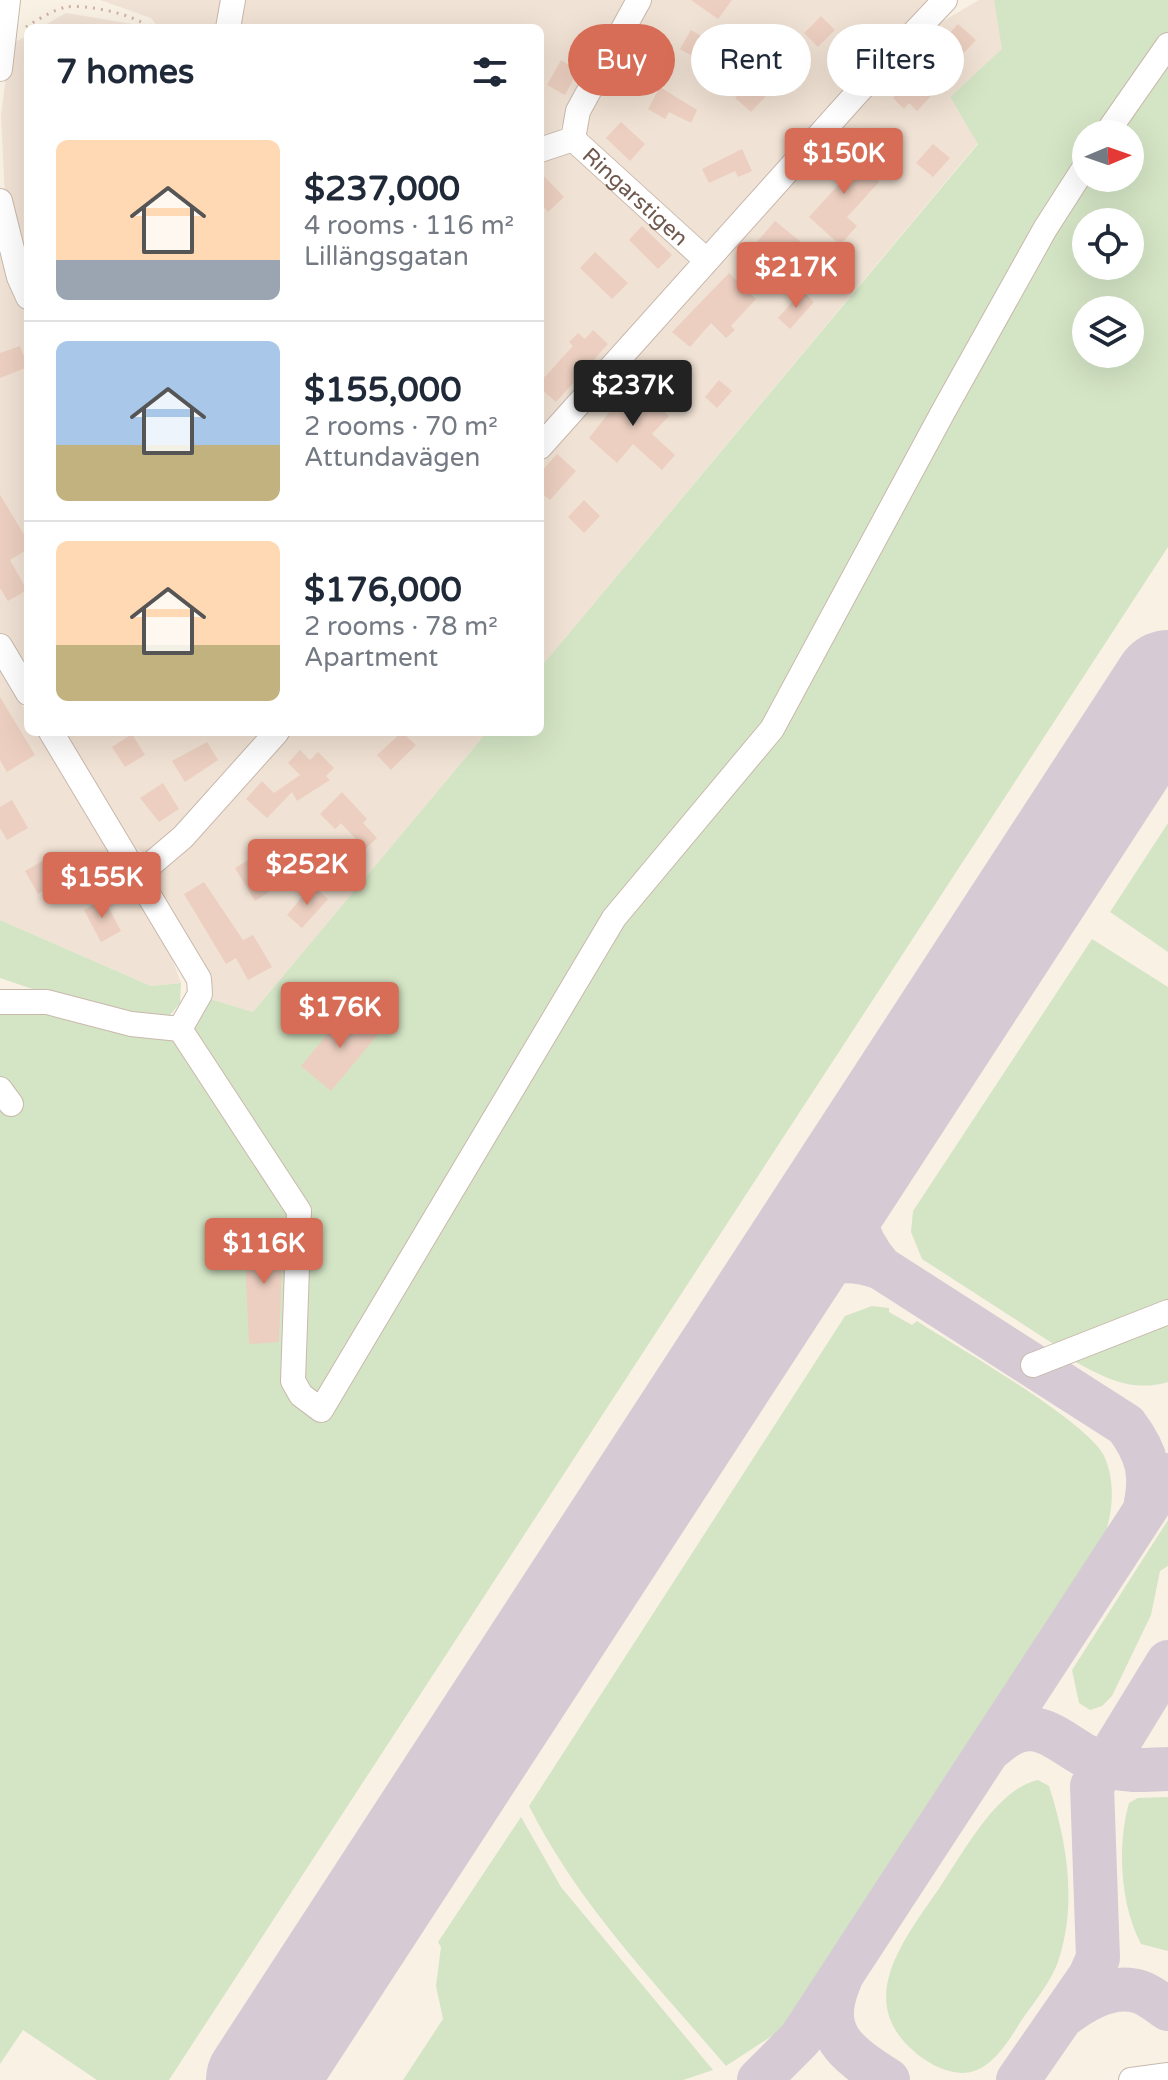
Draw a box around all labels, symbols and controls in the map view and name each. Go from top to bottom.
chip: Buy [568,24,675,96]
chip: Rent [691,24,811,96]
chip: Filters [827,24,964,96]
icon: filters [468,50,512,94]
text: 7 homes [56,52,194,93]
north arrow [1072,120,1144,192]
map controls [1072,120,1144,368]
pin: $150K [788,128,900,196]
text: $150K [803,138,885,169]
street label: Ringarstigen [577,142,693,251]
text: $237,000 [304,169,460,210]
icon: home [120,172,216,268]
button: locate [1072,208,1144,280]
text: 4 rooms · 116 m² [304,210,514,241]
text: Lillängsgatan [304,241,469,272]
pin: $217K [740,242,852,310]
text: $217K [755,252,837,283]
button: layers [1072,296,1144,368]
pin: $237K [577,360,689,428]
text: $155,000 [304,370,462,411]
text: $237K [592,370,674,401]
icon: home [120,373,216,469]
text: 2 rooms · 70 m² [304,411,498,442]
text: Attundavägen [304,442,480,473]
text: $176,000 [304,570,462,611]
icon: home [120,573,216,669]
text: 2 rooms · 78 m² [304,611,498,642]
text: Apartment [304,642,438,673]
pin: $252K [251,839,363,907]
text: $252K [266,849,348,880]
pin: $155K [46,852,158,920]
text: $155K [61,862,143,893]
pin: $176K [284,982,396,1050]
text: $176K [299,992,381,1023]
pin: $116K [208,1218,320,1286]
text: $116K [223,1228,305,1259]

